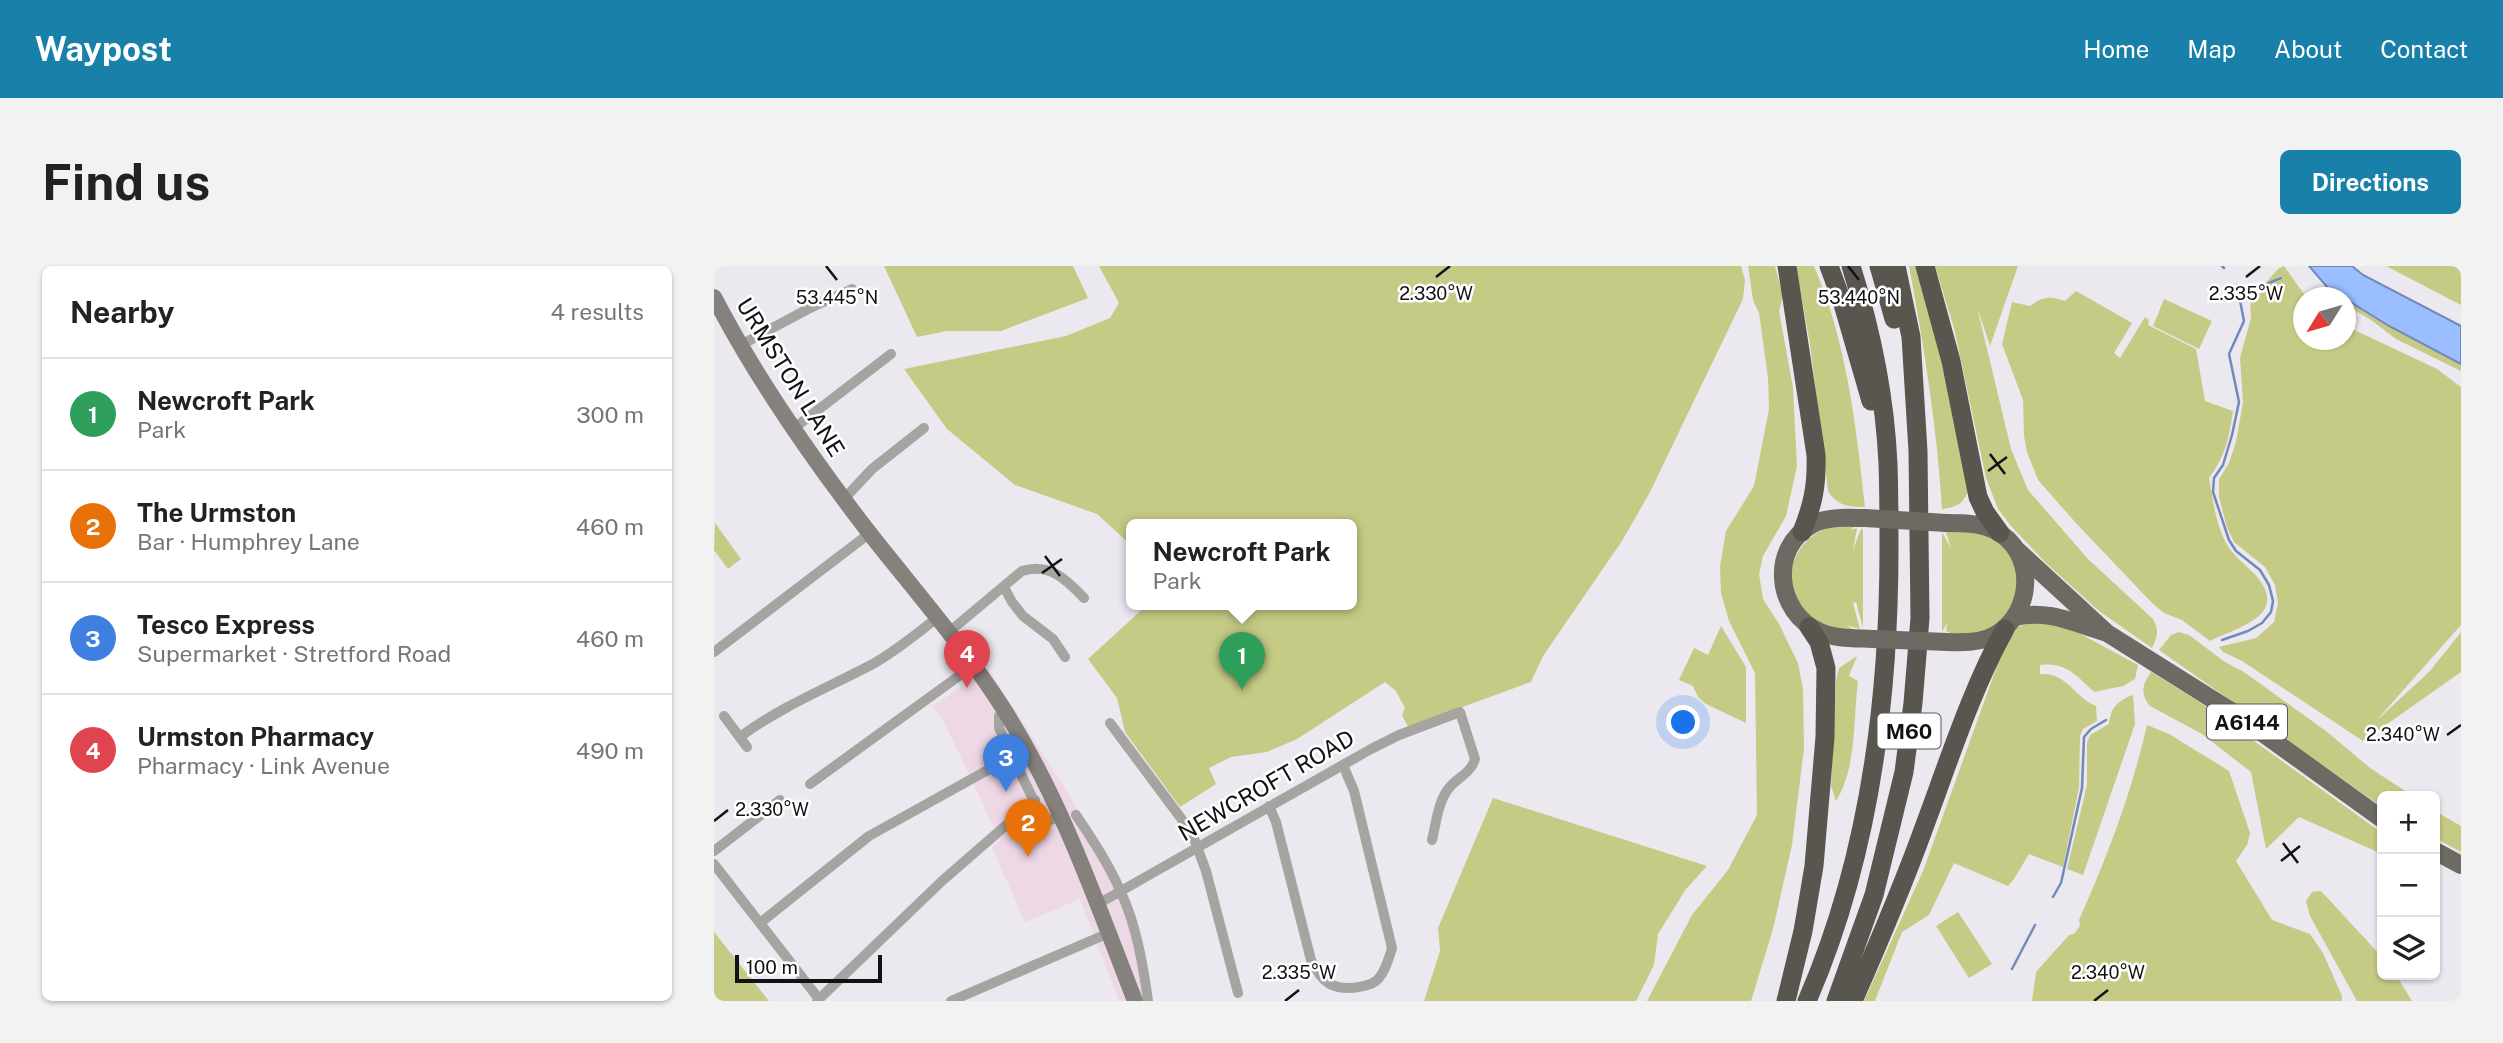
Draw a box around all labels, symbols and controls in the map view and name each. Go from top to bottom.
text: Waypost [35,30,172,68]
text: Home [2083,35,2149,63]
text: Map [2187,35,2236,63]
text: About [2274,35,2342,63]
text: Contact [2380,35,2468,63]
button: Directions [2280,150,2461,214]
text: Find us [42,153,210,211]
text: 2.330°W [1399,283,1473,304]
text: 2.335°W [2209,283,2283,304]
text: 53.445°N [796,287,878,308]
text: 53.440°N [1818,287,1900,308]
north arrow [2293,287,2356,350]
street label: URMSTON LANE [731,293,851,461]
text: Nearby [70,294,174,330]
text: 4 results [550,298,644,325]
text: Newcroft Park [137,385,315,416]
text: 1 [88,401,98,428]
text: 300 m [576,401,644,428]
text: Park [137,416,186,443]
text: The Urmston [137,497,296,528]
text: 2 [86,513,100,540]
text: 460 m [576,513,644,540]
popup [1126,519,1357,610]
text: Bar · Humphrey Lane [137,528,360,555]
text: Newcroft Park [1153,536,1330,567]
text: Park [1153,567,1202,594]
text: Tesco Express [137,609,315,640]
text: 3 [85,625,101,652]
text: 460 m [576,625,644,652]
pin: 4 [944,630,990,688]
pin: 1 [1219,632,1265,690]
text: Supermarket · Stretford Road [137,640,451,667]
road number: A6144 [2207,704,2287,740]
your location [1666,705,1700,739]
road number: M60 [1878,714,1940,748]
text: Urmston Pharmacy [137,721,374,752]
street label: NEWCROFT ROAD [1173,724,1359,846]
text: 2.340°W [2366,724,2440,745]
pin: 3 [983,734,1029,792]
text: 4 [85,737,101,764]
text: 490 m [576,737,644,764]
text: Pharmacy · Link Avenue [137,752,390,779]
map controls [2377,791,2440,980]
button: + [2377,791,2440,854]
text: 2.330°W [735,799,809,820]
pin: 2 [1005,799,1051,857]
button: − [2377,854,2440,917]
button: layers [2377,917,2440,980]
scale bar [735,952,882,984]
text: 100 m [746,956,798,978]
text: 2.335°W [1262,962,1336,983]
text: 2.340°W [2071,962,2145,983]

